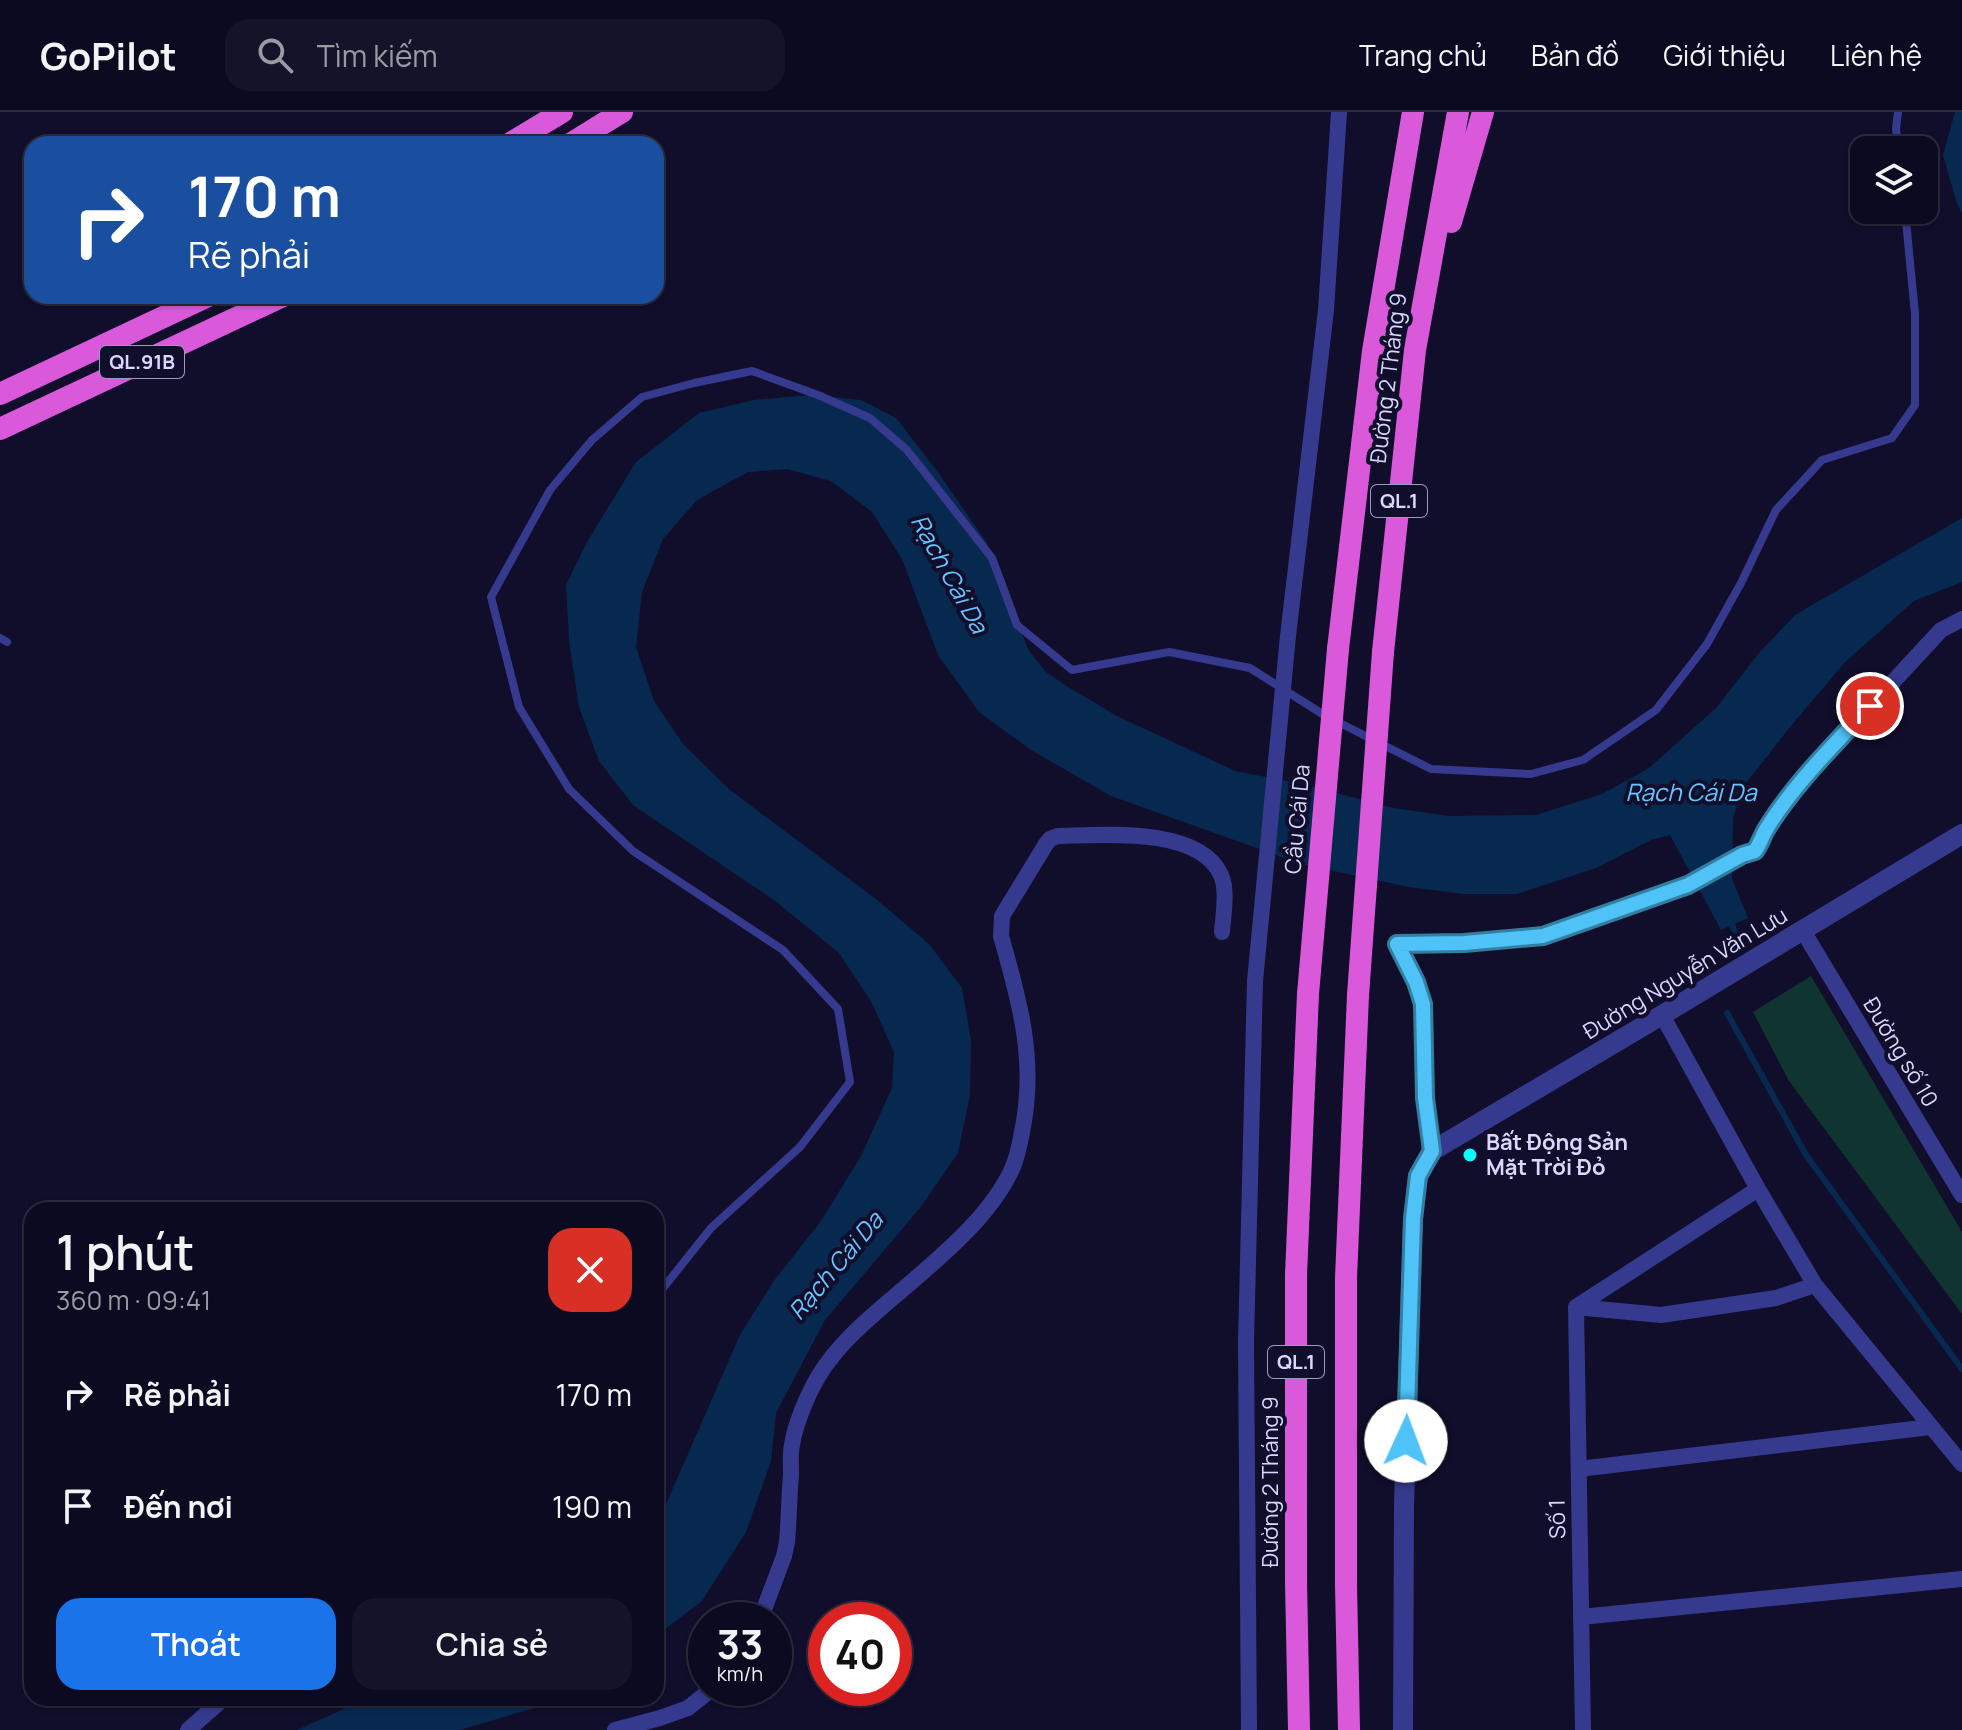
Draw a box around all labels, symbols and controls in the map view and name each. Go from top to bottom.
search box [225,19,785,91]
text: GoPilot [40,29,177,81]
icon: search [253,33,297,77]
text: Tìm kiếm [317,35,438,76]
text: Trang chủ [1359,36,1487,74]
text: Bản đồ [1531,36,1619,74]
text: Giới thiệu [1663,36,1786,74]
text: Liên hệ [1830,36,1922,74]
map controls [1850,136,1938,224]
button: layers [1850,136,1938,224]
text: 170 m [188,157,341,234]
icon: right [56,168,160,272]
text: Rẽ phải [188,230,310,279]
street label: Đường 2 Tháng 9 [1363,291,1413,465]
road number: QL.91B [100,346,184,378]
road number: QL.1 [1371,485,1427,517]
water label: Rạch Cái Da [904,508,997,640]
pin [1836,672,1904,740]
icon: arrive [1848,684,1892,728]
street label: Cầu Cái Da [1277,763,1317,875]
water label: Rạch Cái Da [1625,775,1758,808]
street label: Đường Nguyễn Văn Lưu [1577,900,1793,1046]
street label: Đường số 10 [1857,992,1945,1112]
place label: Bất Động Sản Mặt Trời Đỏ [1486,1127,1628,1182]
marker: Bất Động Sản Mặt Trời Đỏ [1461,1146,1479,1164]
water label: Rạch Cái Da [780,1203,891,1326]
text: 1 phút [56,1219,194,1284]
button: close [548,1228,632,1312]
text: 360 m · 09:41 [56,1282,211,1318]
road number: QL.1 [1268,1346,1324,1378]
icon: right [56,1372,100,1416]
text: Rẽ phải [124,1374,231,1415]
text: 170 m [555,1374,632,1415]
street label: Đường 2 Tháng 9 [1255,1396,1285,1568]
position arrow [1364,1399,1448,1483]
icon: arrive [56,1484,100,1528]
text: Đến nơi [124,1486,233,1527]
text: 190 m [552,1486,632,1527]
street label: Số 1 [1542,1499,1572,1539]
button: Thoát [56,1598,336,1690]
button: Chia sẻ [352,1598,632,1690]
speed limit sign: 40 [808,1602,912,1706]
text: 33 [717,1616,763,1671]
text: km/h [717,1660,763,1687]

